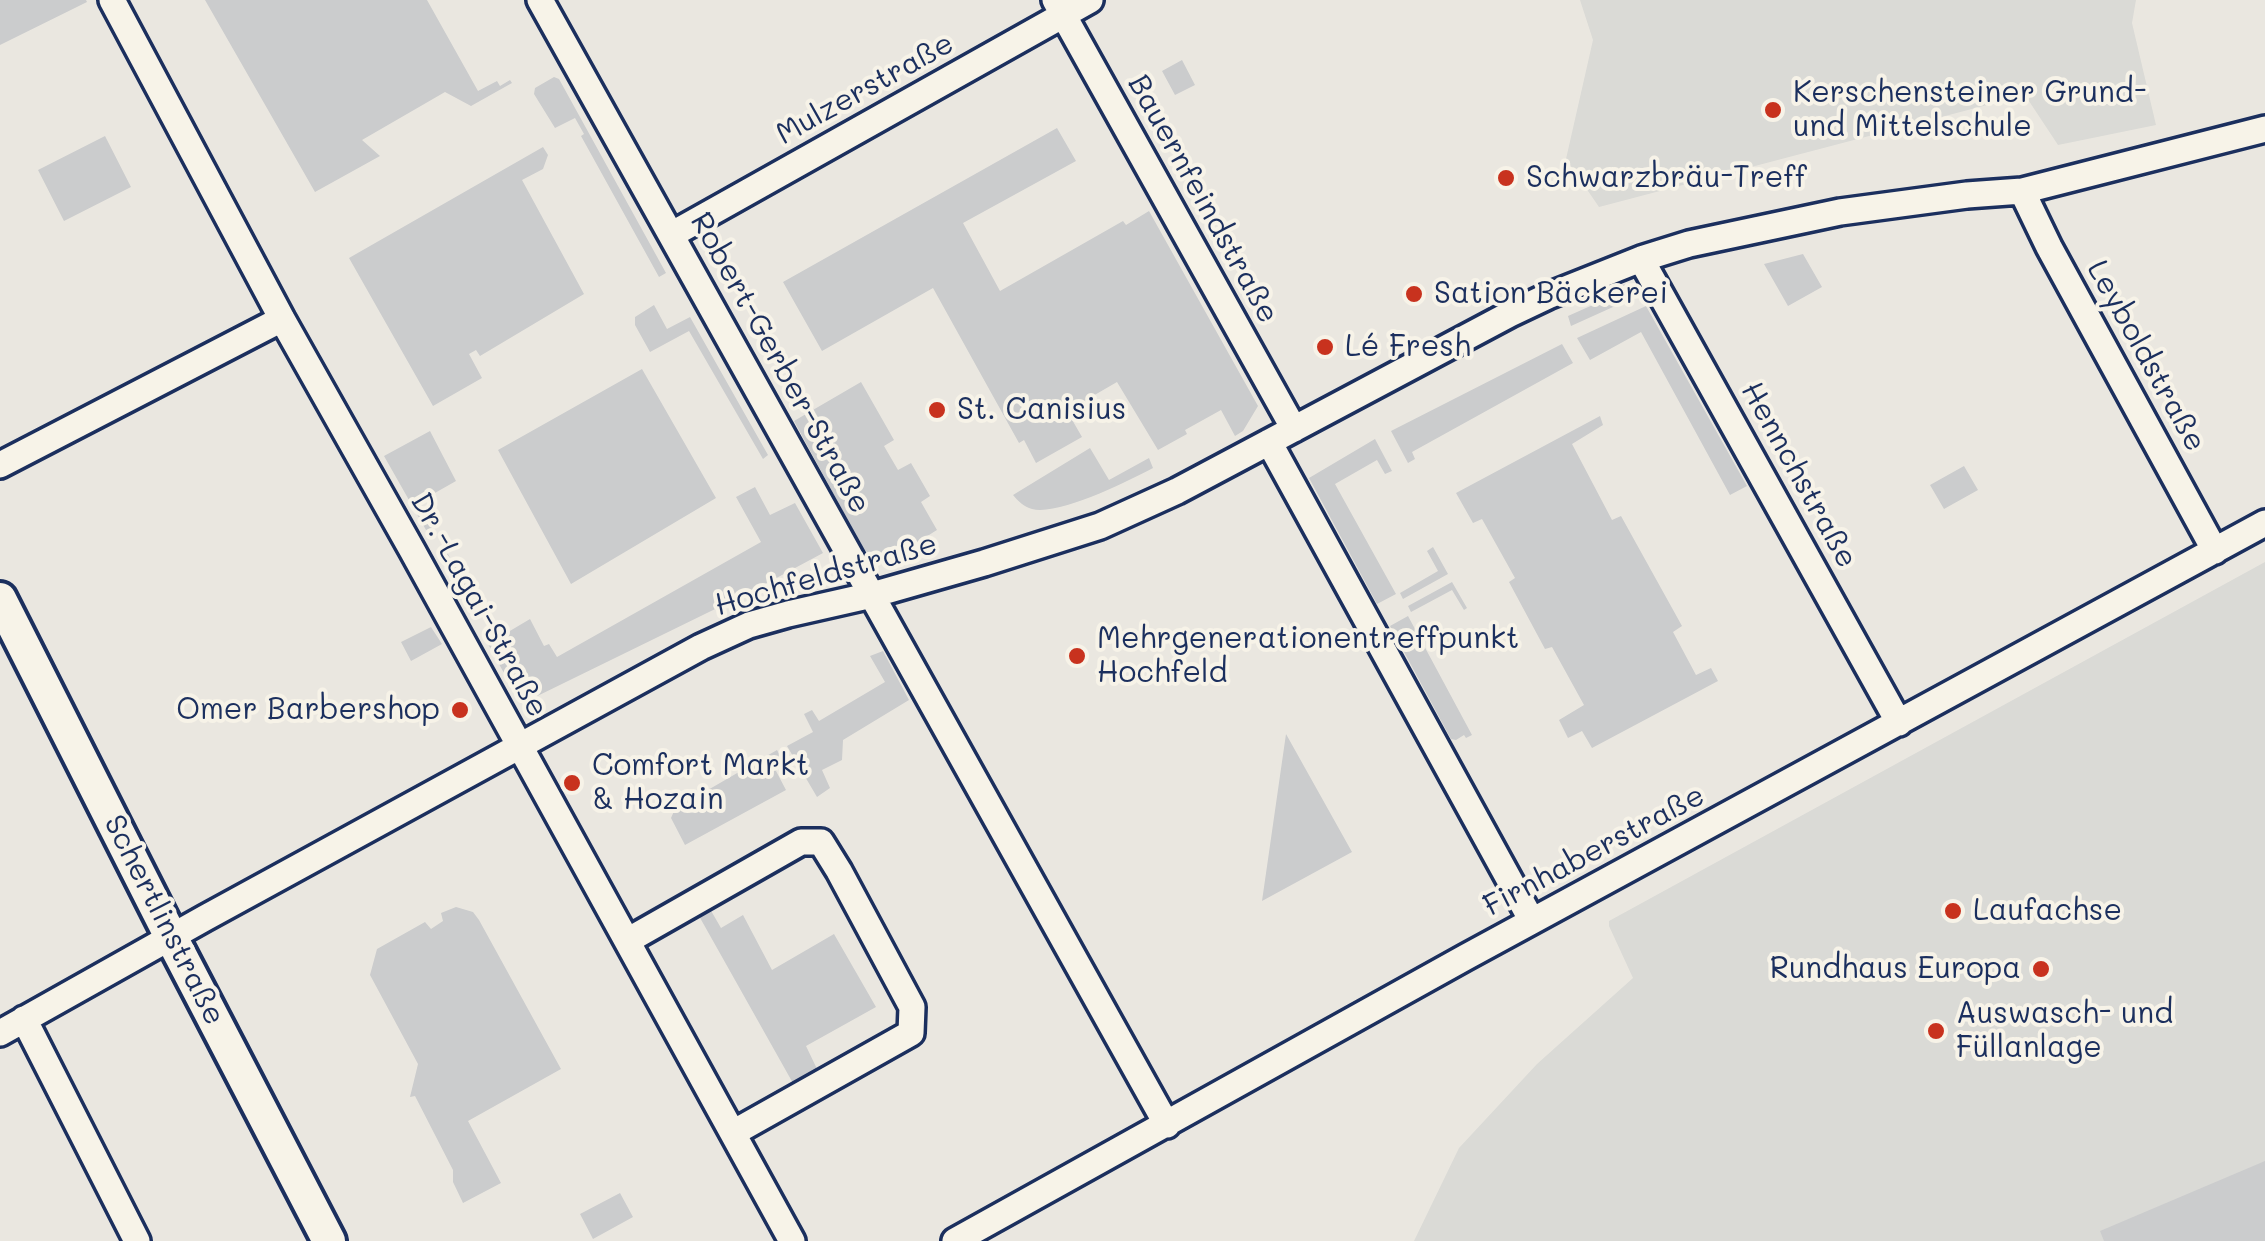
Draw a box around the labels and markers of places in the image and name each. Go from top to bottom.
place label: Kerschensteiner Grund- und Mittelschule [1793,75,2147,146]
marker: Kerschensteiner Grund- und Mittelschule [1762,99,1784,121]
place label: Schwarzbräu-Treff [1526,160,1807,196]
marker: Schwarzbräu-Treff [1495,167,1517,189]
place label: Sation Bäckerei [1434,276,1668,312]
marker: Sation Bäckerei [1403,283,1425,305]
place label: Lé Fresh [1345,329,1471,365]
marker: Lé Fresh [1314,336,1336,358]
place label: St. Canisius [957,392,1126,428]
marker: St. Canisius [926,399,948,421]
place label: Mehrgenerationentreffpunkt Hochfeld [1097,621,1519,692]
marker: Mehrgenerationentreffpunkt Hochfeld [1066,645,1088,667]
place label: Omer Barbershop [176,692,440,728]
marker: Omer Barbershop [449,699,471,721]
place label: Comfort Markt & Hozain [592,748,809,818]
marker: Comfort Markt & Hozain [561,772,583,794]
place label: Laufachse [1973,893,2122,929]
marker: Laufachse [1942,900,1964,922]
place label: Rundhaus Europa [1770,951,2021,987]
marker: Rundhaus Europa [2030,958,2052,980]
place label: Auswasch- und Füllanlage [1956,996,2173,1066]
marker: Auswasch- und Füllanlage [1925,1020,1947,1042]

